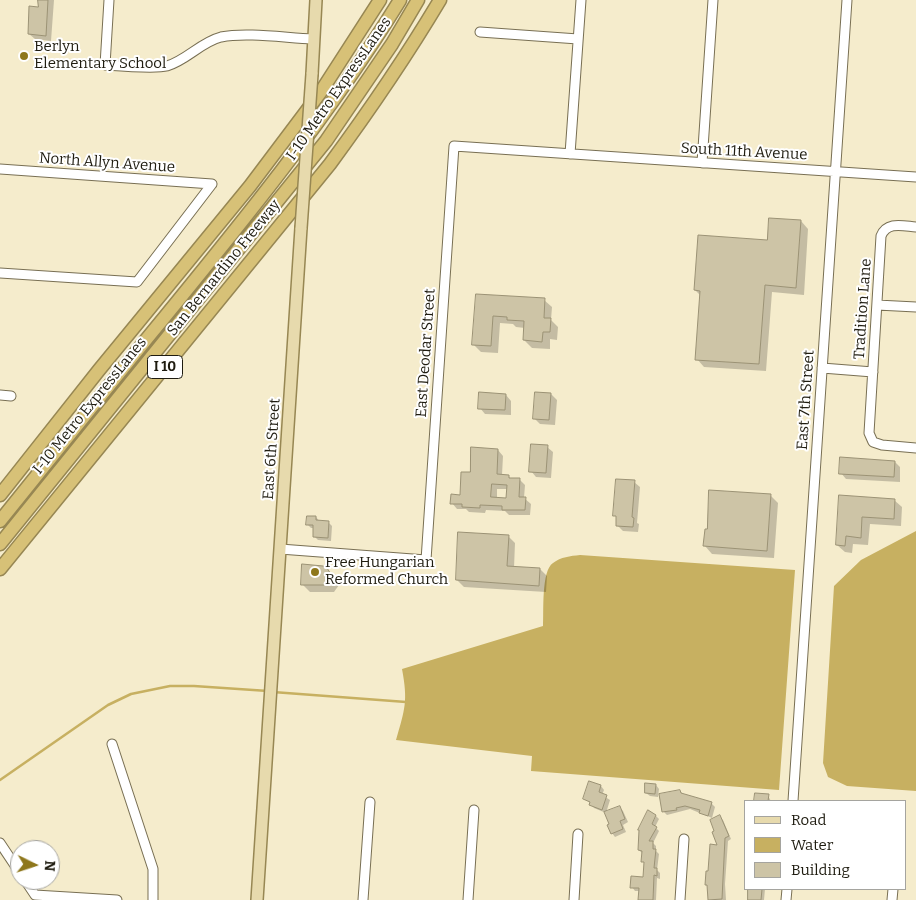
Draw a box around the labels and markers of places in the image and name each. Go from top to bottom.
place label: Berlyn Elementary School [34,38,166,73]
marker: Berlyn Elementary School [18,50,30,62]
place label: Free Hungarian Reformed Church [325,554,448,589]
marker: Free Hungarian Reformed Church [309,566,321,578]

